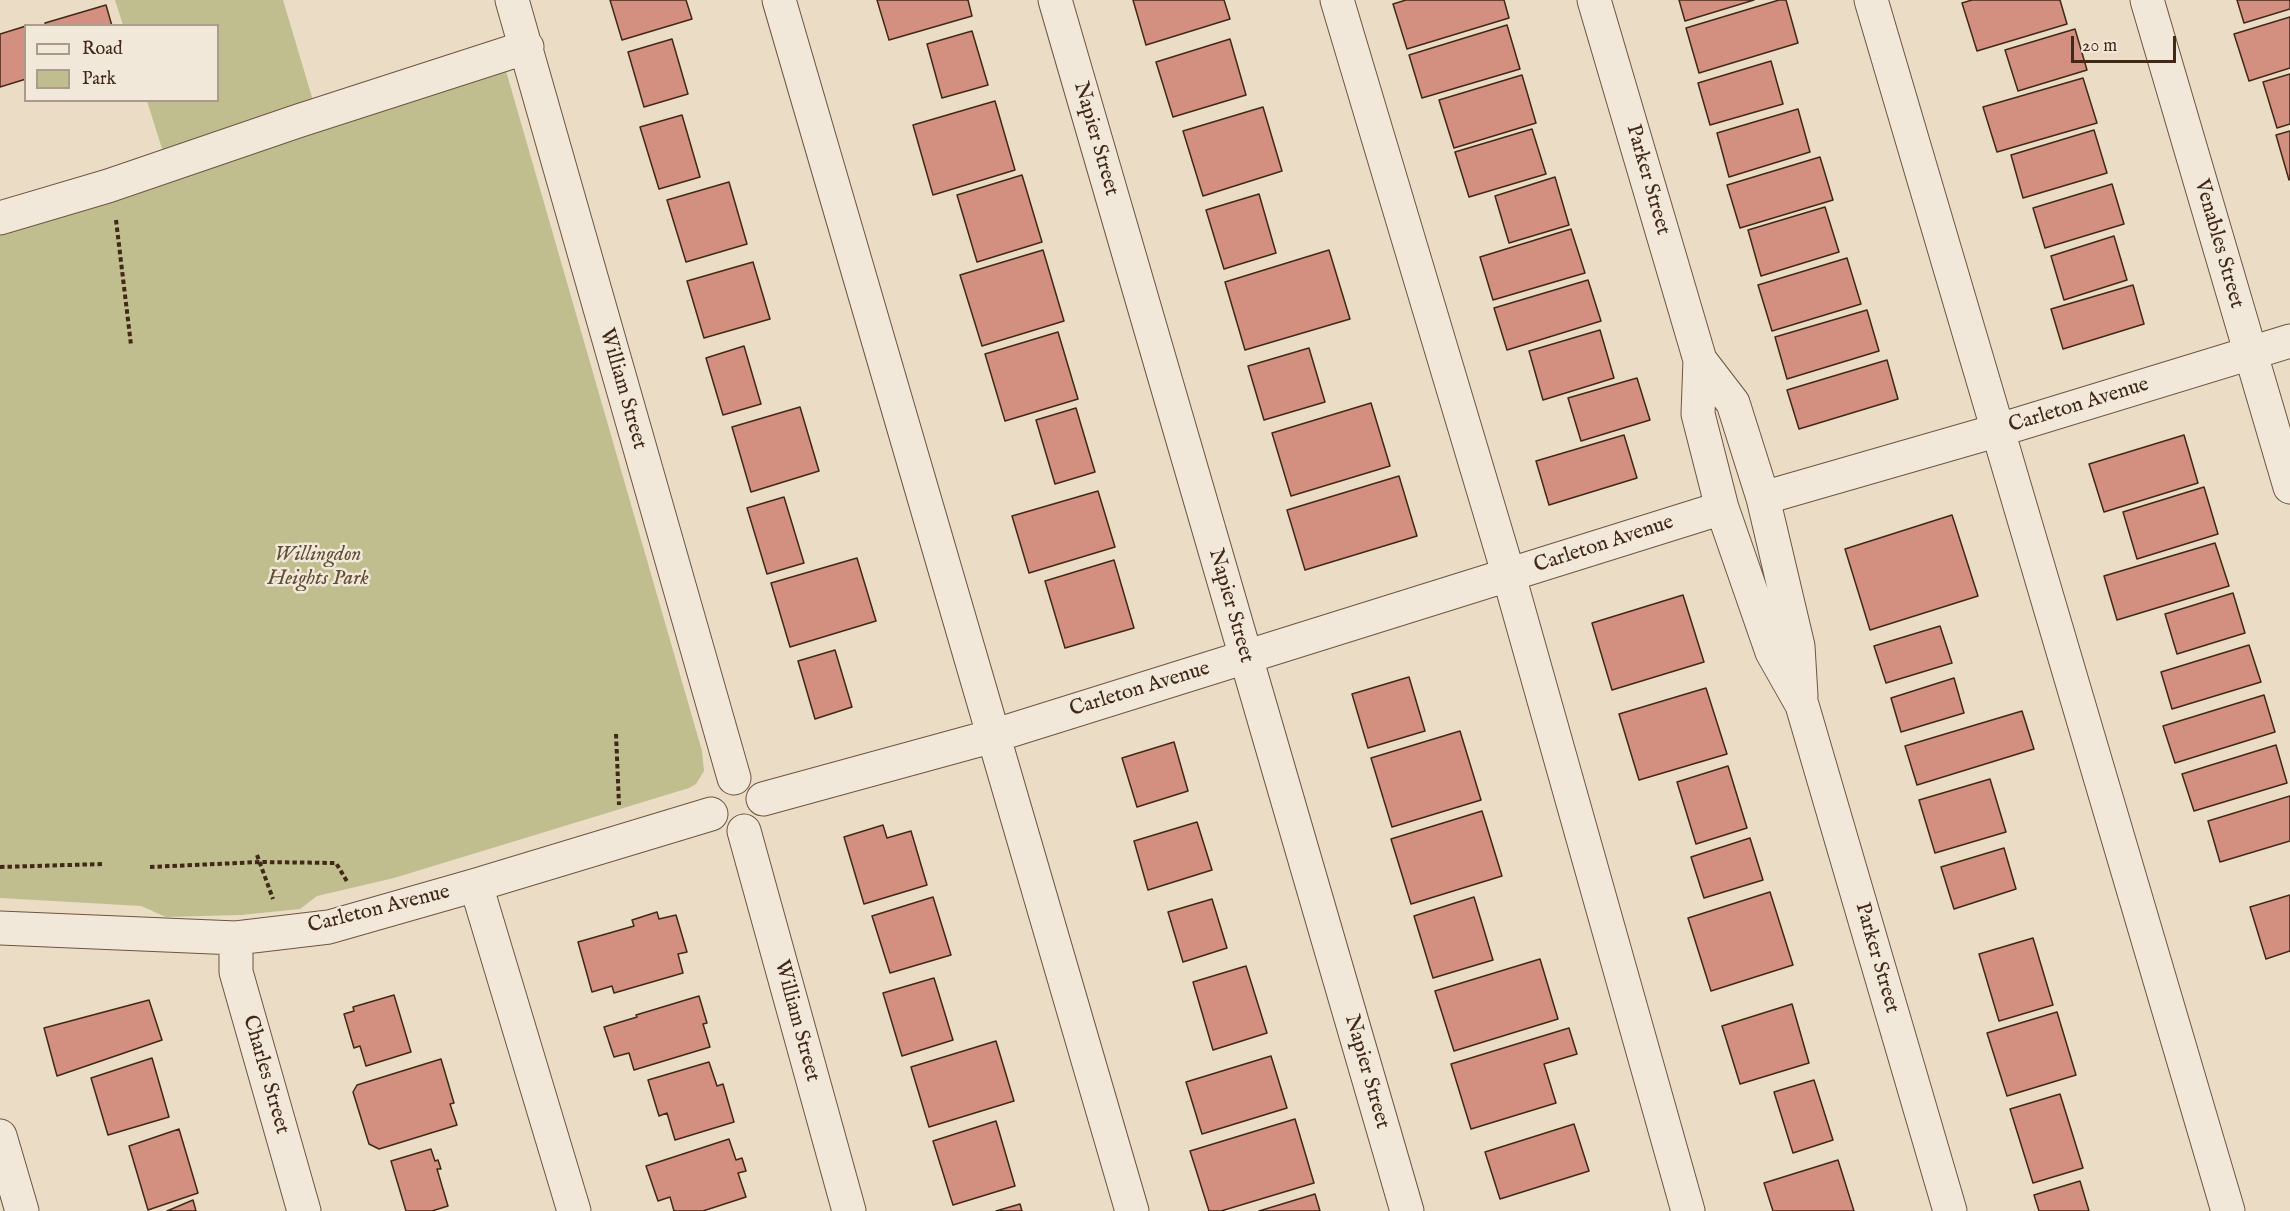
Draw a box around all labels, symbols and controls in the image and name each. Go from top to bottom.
legend [24,24,219,102]
scale bar [2074,24,2179,62]
text: 20 m [2082,35,2117,58]
text: Road [82,38,123,61]
text: Park [82,68,116,91]
street label: Napier Street [1067,79,1123,199]
street label: Parker Street [1619,122,1675,238]
street label: Venables Street [2188,177,2248,311]
street label: William Street [593,326,651,452]
street label: Carleton Avenue [2006,373,2152,439]
street label: Carleton Avenue [1531,511,1677,579]
park label: Willingdon Heights Park [267,543,369,593]
street label: Napier Street [1202,546,1258,666]
street label: Carleton Avenue [1067,657,1213,723]
street label: Carleton Avenue [305,880,453,940]
street label: Parker Street [1848,900,1904,1016]
street label: William Street [768,957,824,1085]
street label: Napier Street [1338,1012,1394,1132]
street label: Charles Street [236,1013,294,1137]

